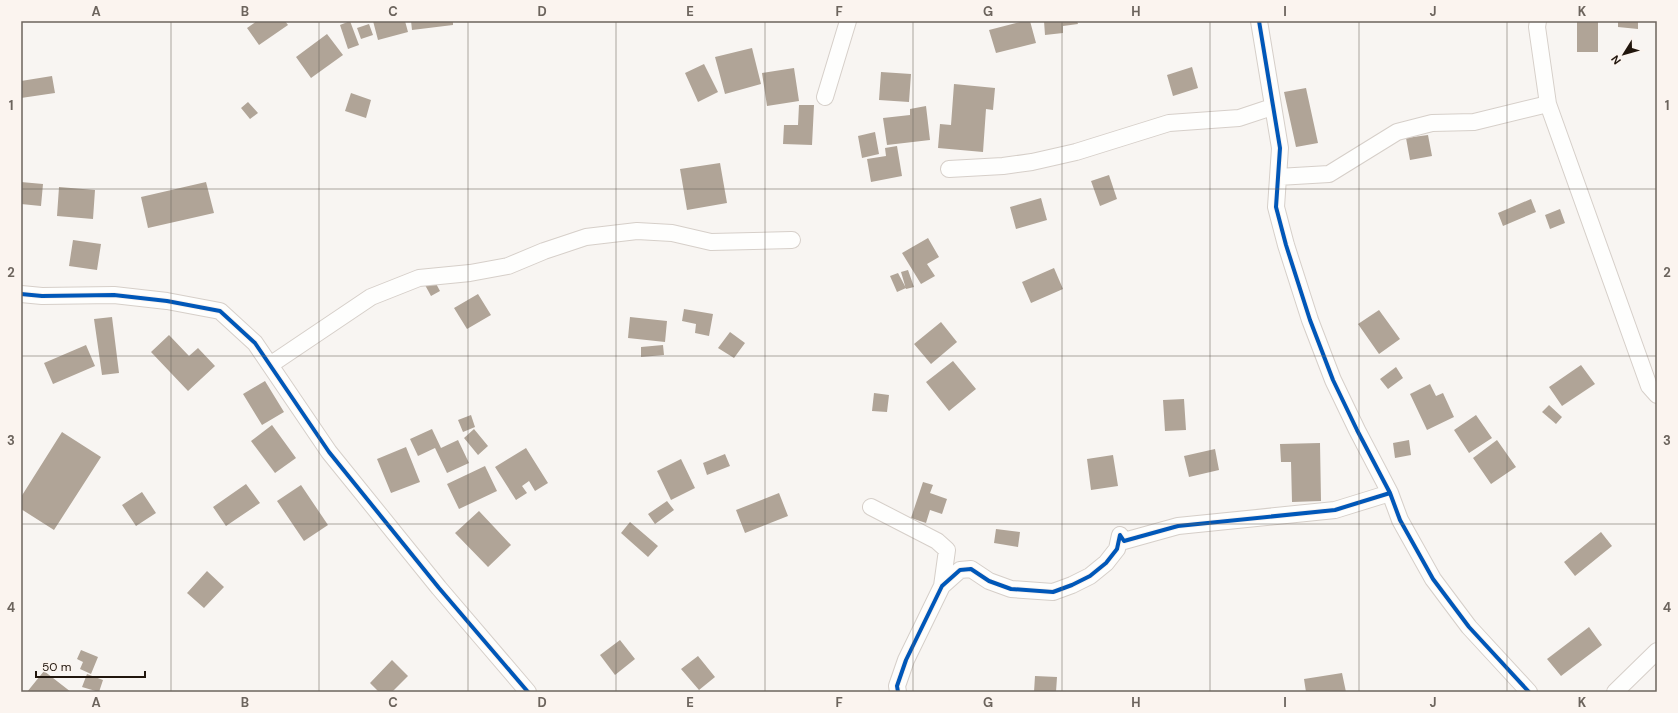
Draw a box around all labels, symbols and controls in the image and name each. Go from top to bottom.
text: A [91,3,101,20]
text: B [241,3,249,20]
text: C [388,3,398,20]
text: D [537,3,547,20]
text: E [686,3,694,20]
text: F [835,3,843,20]
text: G [983,3,993,20]
text: H [1131,3,1141,20]
text: I [1283,3,1287,20]
text: J [1429,3,1437,20]
text: K [1578,3,1587,20]
north arrow [1604,34,1644,74]
text: N [1608,53,1624,67]
text: 1 [9,97,13,114]
text: 1 [1665,97,1669,114]
text: 2 [7,264,15,281]
text: 2 [1663,264,1671,281]
text: 3 [7,432,15,449]
text: 3 [1663,432,1671,449]
text: 4 [7,599,15,616]
text: 4 [1663,599,1671,616]
scale bar [36,653,145,679]
text: 50 m [42,659,71,675]
text: A [91,694,101,711]
text: B [241,694,249,711]
text: C [388,694,398,711]
text: D [537,694,547,711]
text: E [686,694,694,711]
text: F [835,694,843,711]
text: G [983,694,993,711]
text: H [1131,694,1141,711]
text: I [1283,694,1287,711]
text: J [1429,694,1437,711]
text: K [1578,694,1587,711]

